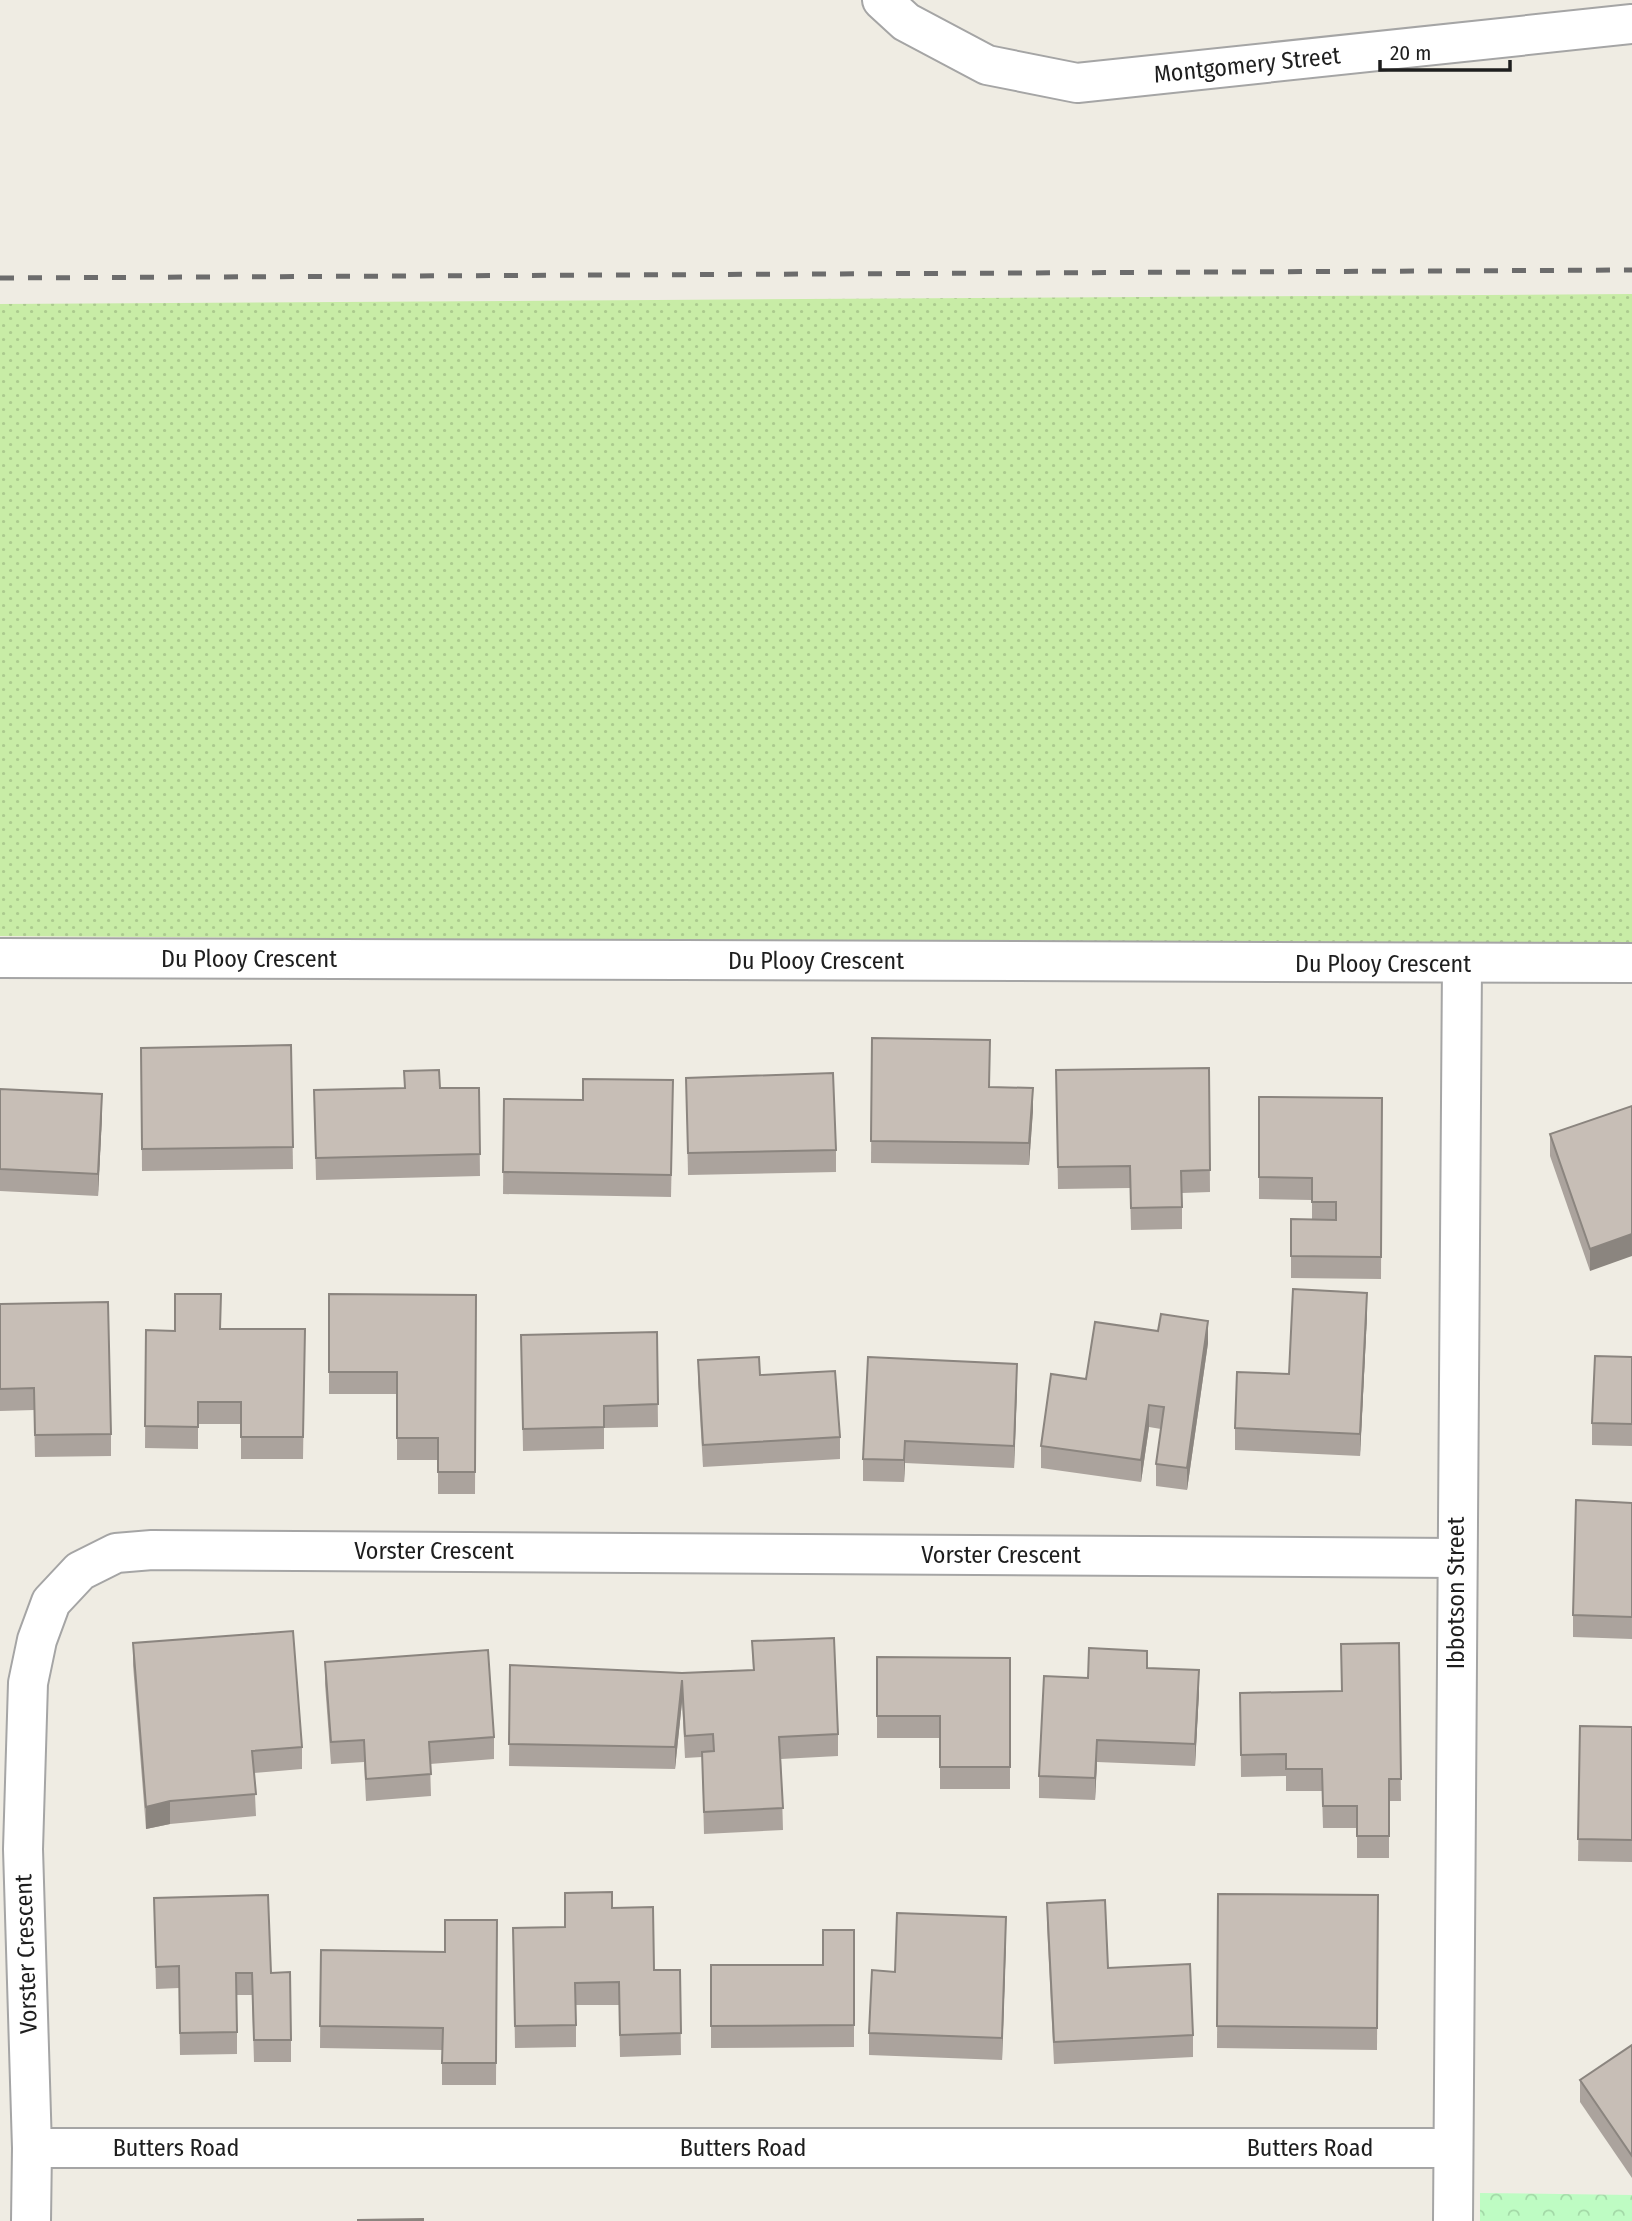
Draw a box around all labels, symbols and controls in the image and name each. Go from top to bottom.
scale bar [1380,28,1510,72]
text: 20 m [1390,40,1431,66]
street label: Montgomery Street [1152,41,1342,89]
street label: Du Plooy Crescent [161,945,337,973]
street label: Du Plooy Crescent [728,947,904,975]
street label: Du Plooy Crescent [1295,950,1471,978]
street label: Ibbotson Street [1442,1517,1470,1669]
street label: Vorster Crescent [354,1537,514,1565]
street label: Vorster Crescent [921,1541,1081,1569]
street label: Vorster Crescent [9,1874,43,2034]
street label: Butters Road [113,2134,239,2162]
street label: Butters Road [680,2134,806,2162]
street label: Butters Road [1247,2134,1373,2162]

